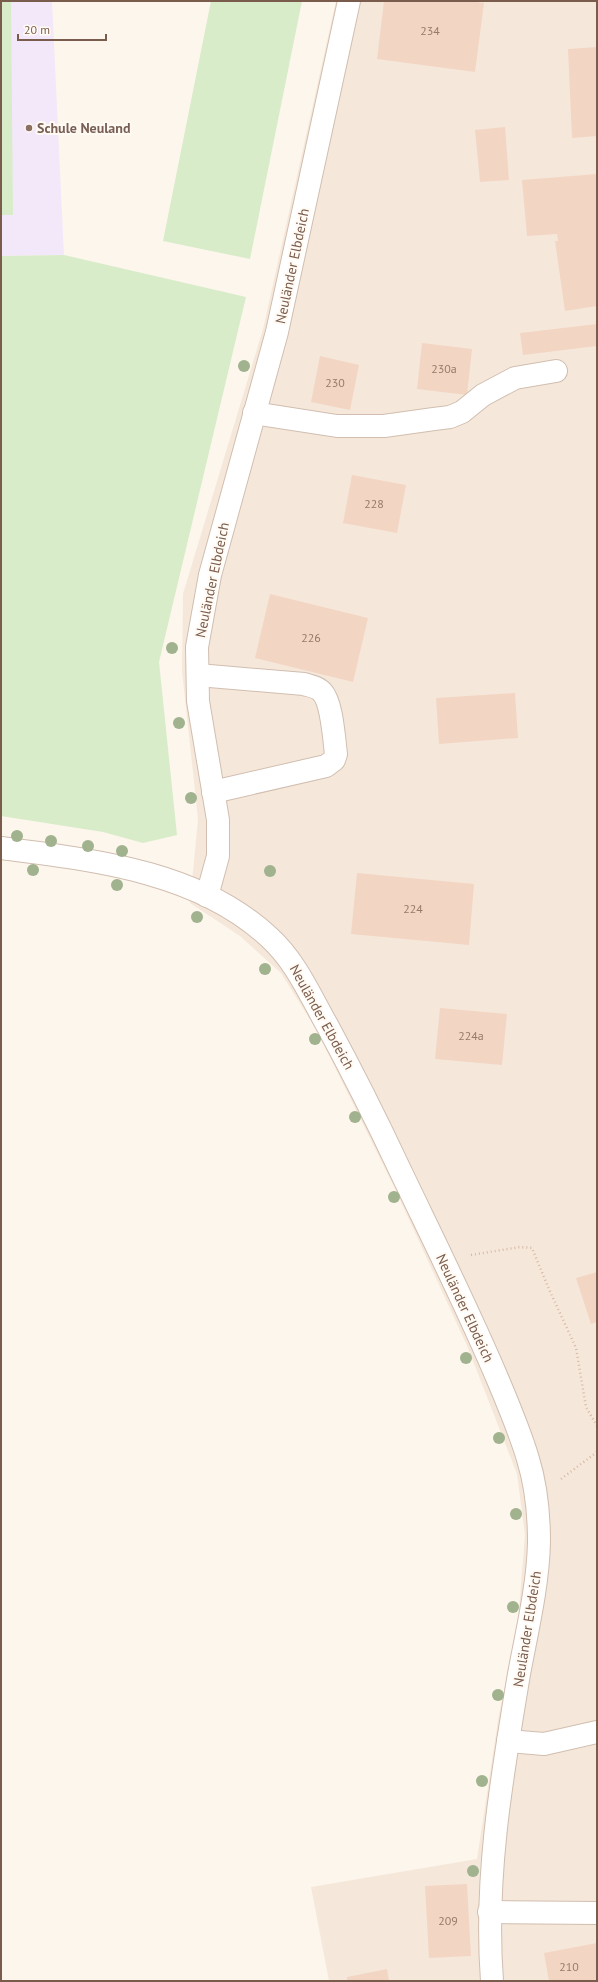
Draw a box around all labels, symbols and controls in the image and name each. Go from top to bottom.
scale bar [18,16,106,42]
text: 20 m [24,22,50,37]
house number: 234 [420,23,440,38]
place label: Schule Neuland [37,119,131,137]
marker: Schule Neuland [24,123,34,133]
street label: Neuländer Elbdeich [271,207,313,325]
house number: 230a [431,361,457,376]
house number: 230 [325,375,345,390]
house number: 228 [364,496,384,511]
street label: Neuländer Elbdeich [191,521,233,639]
house number: 226 [301,630,321,645]
house number: 224 [403,901,423,916]
street label: Neuländer Elbdeich [286,961,358,1073]
house number: 224a [458,1028,484,1043]
street label: Neuländer Elbdeich [432,1251,498,1365]
street label: Neuländer Elbdeich [509,1570,545,1688]
house number: 209 [438,1913,458,1928]
house number: 210 [559,1959,579,1974]

